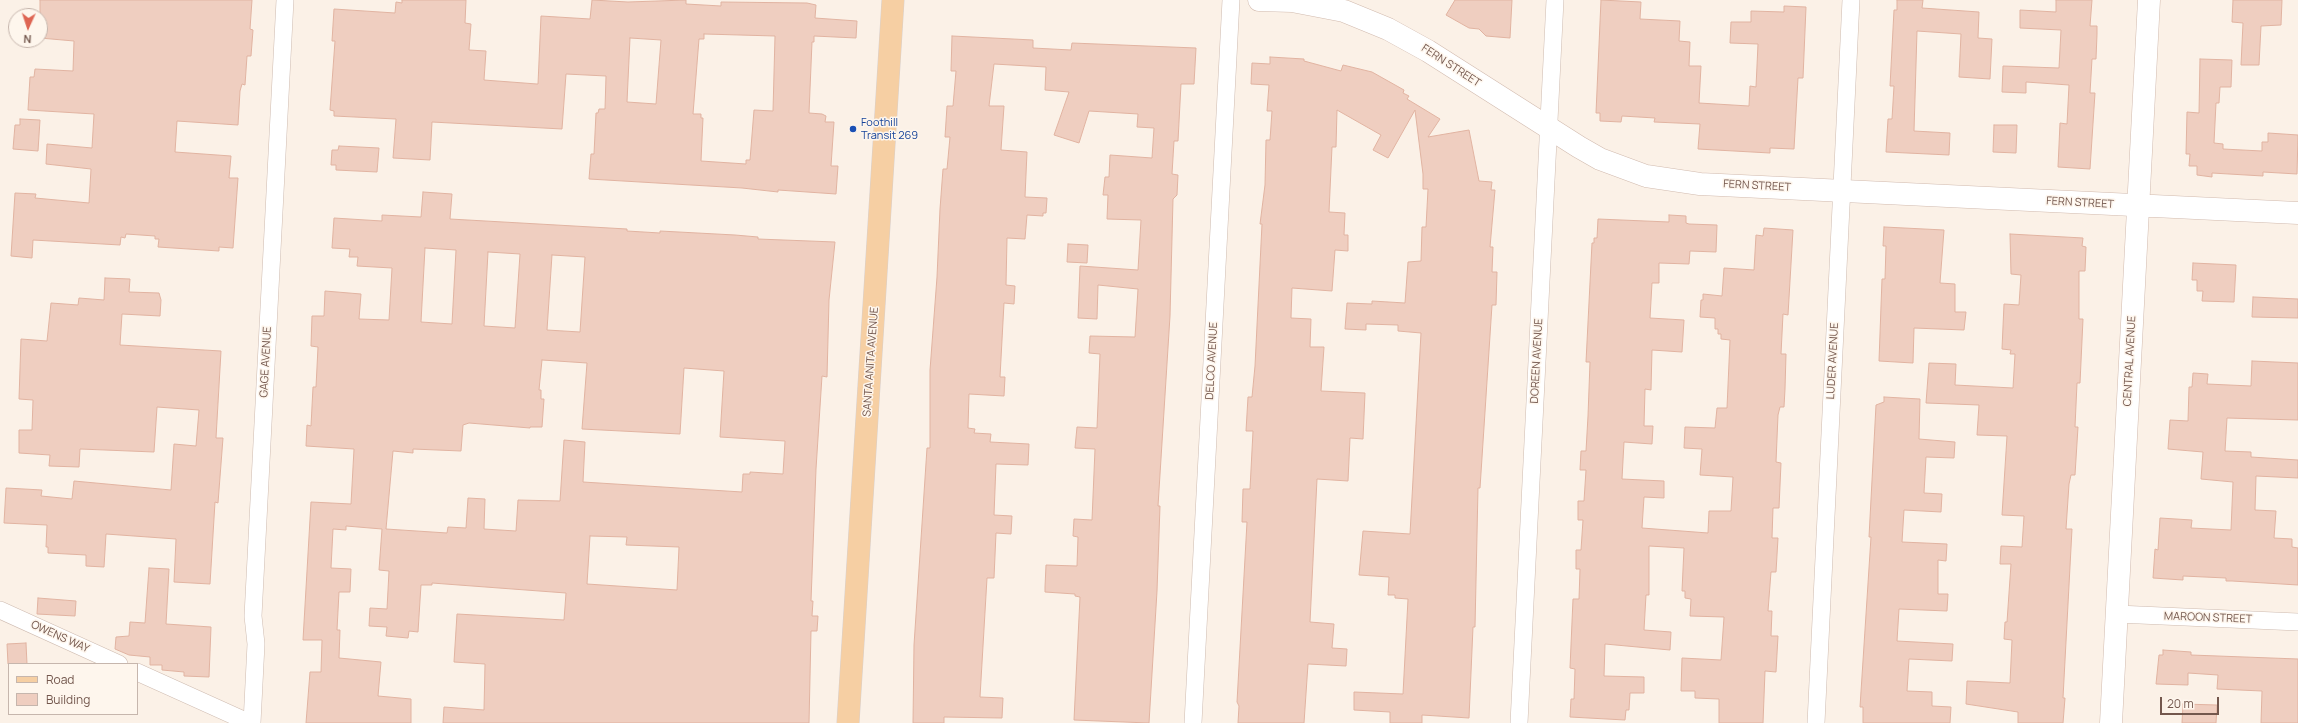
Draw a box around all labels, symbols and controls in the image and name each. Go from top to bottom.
north arrow [8,8,48,48]
text: N [23,32,32,47]
street label: FERN STREET [1419,42,1483,90]
place label: Foothill Transit 269 [861,116,918,142]
marker: Foothill Transit 269 [848,124,858,134]
street label: FERN STREET [1723,178,1791,194]
street label: FERN STREET [2046,195,2114,211]
street label: SANTA ANITA AVENUE [861,307,881,417]
street label: CENTRAL AVENUE [2121,315,2139,407]
street label: DOREEN AVENUE [1528,318,1546,404]
street label: DELCO AVENUE [1203,322,1221,400]
street label: LUDER AVENUE [1824,322,1842,400]
street label: GAGE AVENUE [258,326,274,398]
street label: MAROON STREET [2164,610,2252,626]
street label: OWENS WAY [29,618,91,656]
legend [8,663,138,715]
text: Road [46,671,74,688]
scale bar [2162,689,2221,715]
text: Building [46,691,90,708]
text: 20 m [2167,695,2194,712]

